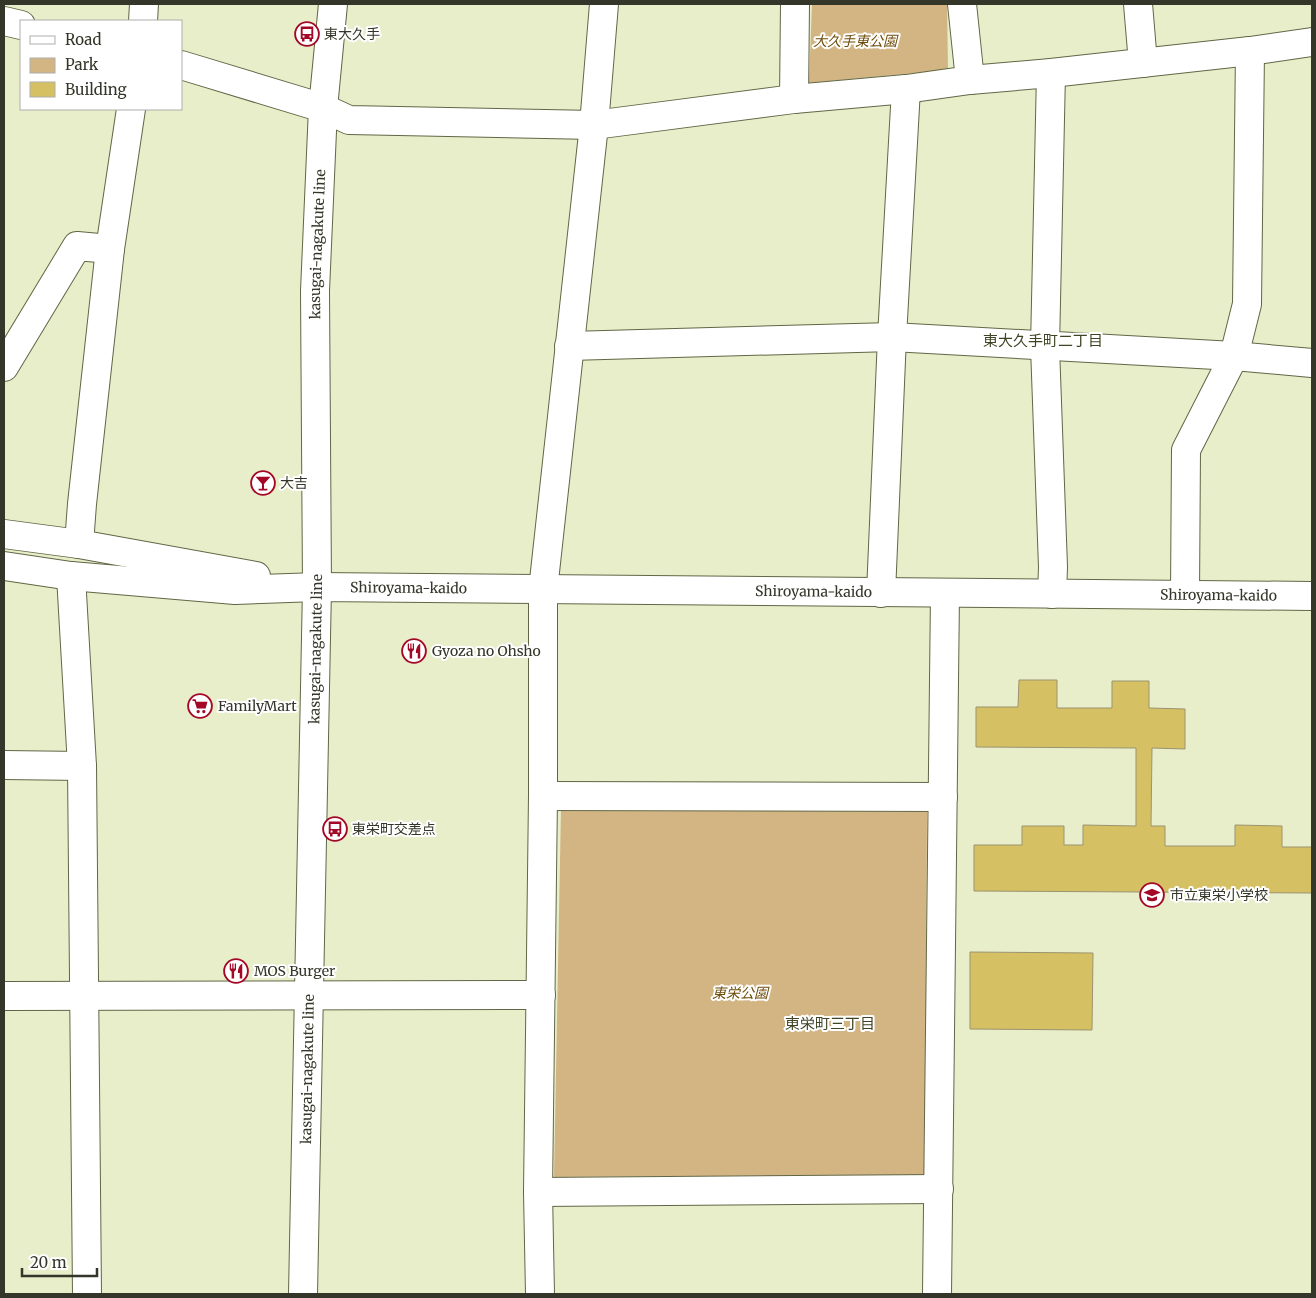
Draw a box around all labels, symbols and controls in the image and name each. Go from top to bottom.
legend [20,20,182,110]
bus stop icon: 東大久手 [294,21,320,47]
place label: 東大久手 [324,25,380,43]
text: Road [65,30,101,49]
park label: 大久手東公園 [813,32,899,50]
text: Park [65,55,99,74]
text: Building [65,80,127,99]
street label: kasugai-nagakute line [306,169,329,319]
district label: 東大久手町二丁目 [983,331,1103,350]
bar icon: 大吉 [250,470,276,496]
place label: 大吉 [280,474,308,492]
street label: kasugai-nagakute line [305,574,326,724]
street label: Shiroyama-kaido [350,578,467,597]
street label: Shiroyama-kaido [755,582,872,601]
street label: Shiroyama-kaido [1160,586,1277,605]
restaurant icon: Gyoza no Ohsho [401,638,427,664]
place label: Gyoza no Ohsho [432,642,541,660]
supermarket icon: FamilyMart [187,693,213,719]
place label: FamilyMart [218,697,297,715]
bus stop icon: 東栄町交差点 [322,816,348,842]
place label: 東栄町交差点 [352,820,436,838]
school or university icon: 市立東栄小学校 [1139,882,1165,908]
place label: 市立東栄小学校 [1170,886,1268,904]
restaurant icon: MOS Burger [223,958,249,984]
place label: MOS Burger [254,962,335,980]
park label: 東栄公園 [712,984,770,1002]
street label: kasugai-nagakute line [297,994,318,1144]
district label: 東栄町三丁目 [785,1014,875,1033]
scale bar [22,1246,98,1278]
text: 20 m [30,1253,67,1272]

